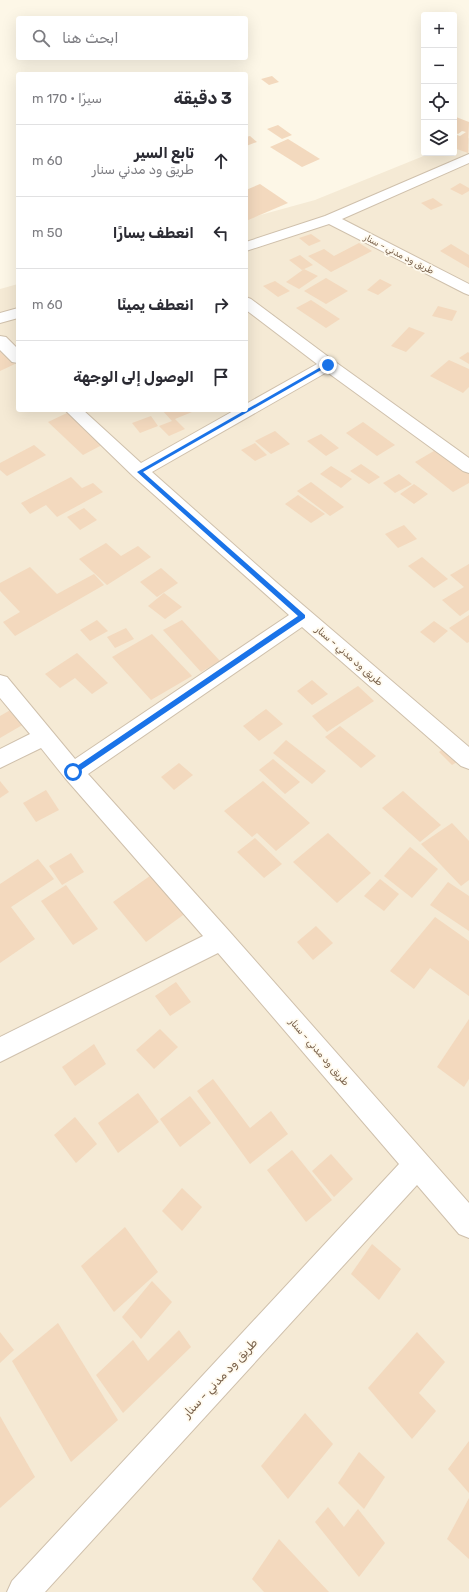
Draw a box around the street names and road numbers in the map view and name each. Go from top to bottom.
street label: طريق ود مدني - سنار [361,232,436,278]
street label: طريق ود مدني - سنار [311,623,385,690]
street label: طريق ود مدني - سنار [284,1015,352,1090]
street label: طريق ود مدني - سنار [179,1336,262,1422]

